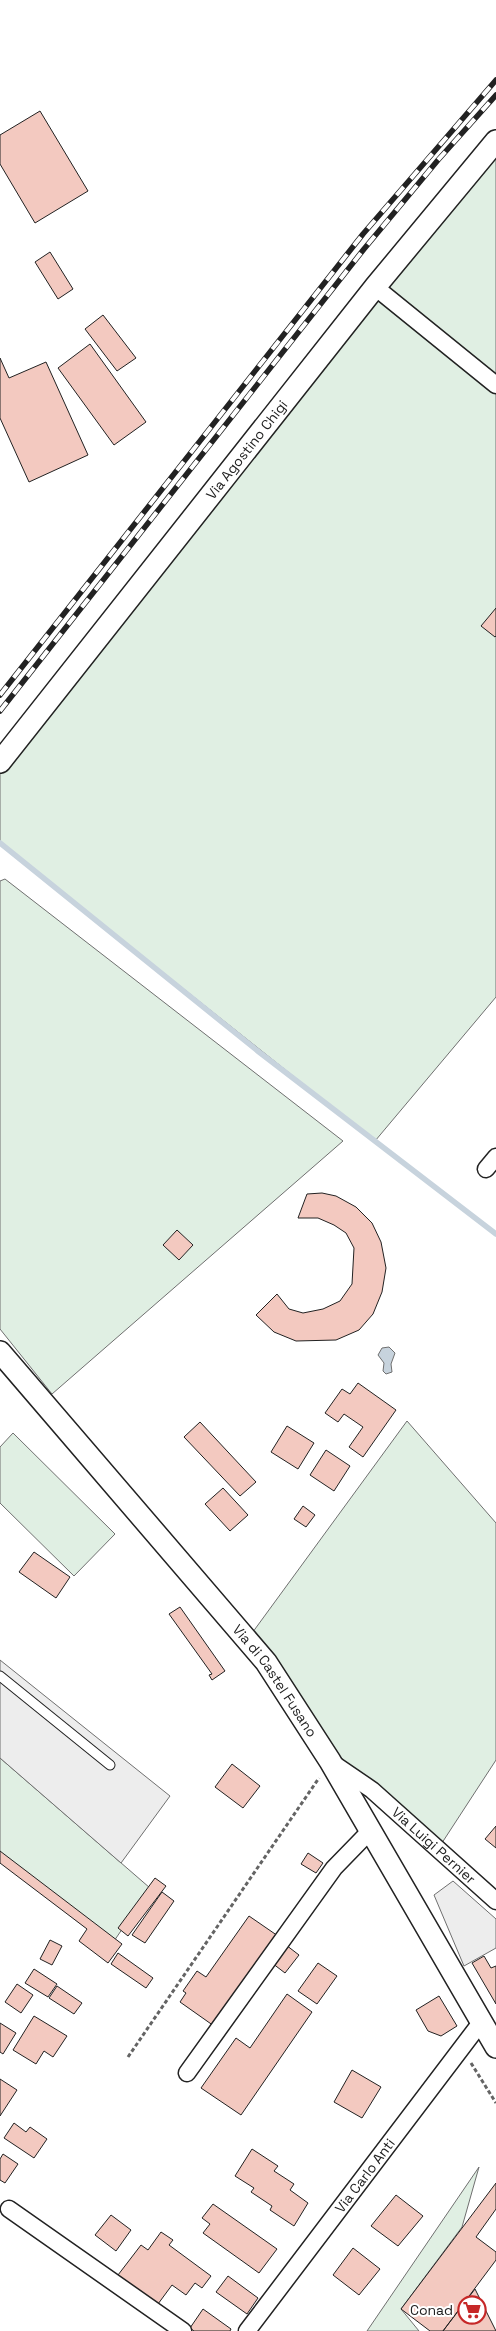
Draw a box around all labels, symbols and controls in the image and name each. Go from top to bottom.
street label: Via Agostino Chigi [202,396,291,503]
street label: Via di Castel Fusano [229,1621,321,1741]
street label: Via Luigi Pernier [388,1803,480,1888]
street label: Via Carlo Anti [331,2135,399,2216]
supermarket icon: Conad [457,2295,487,2325]
place label: Conad [410,2301,453,2319]

